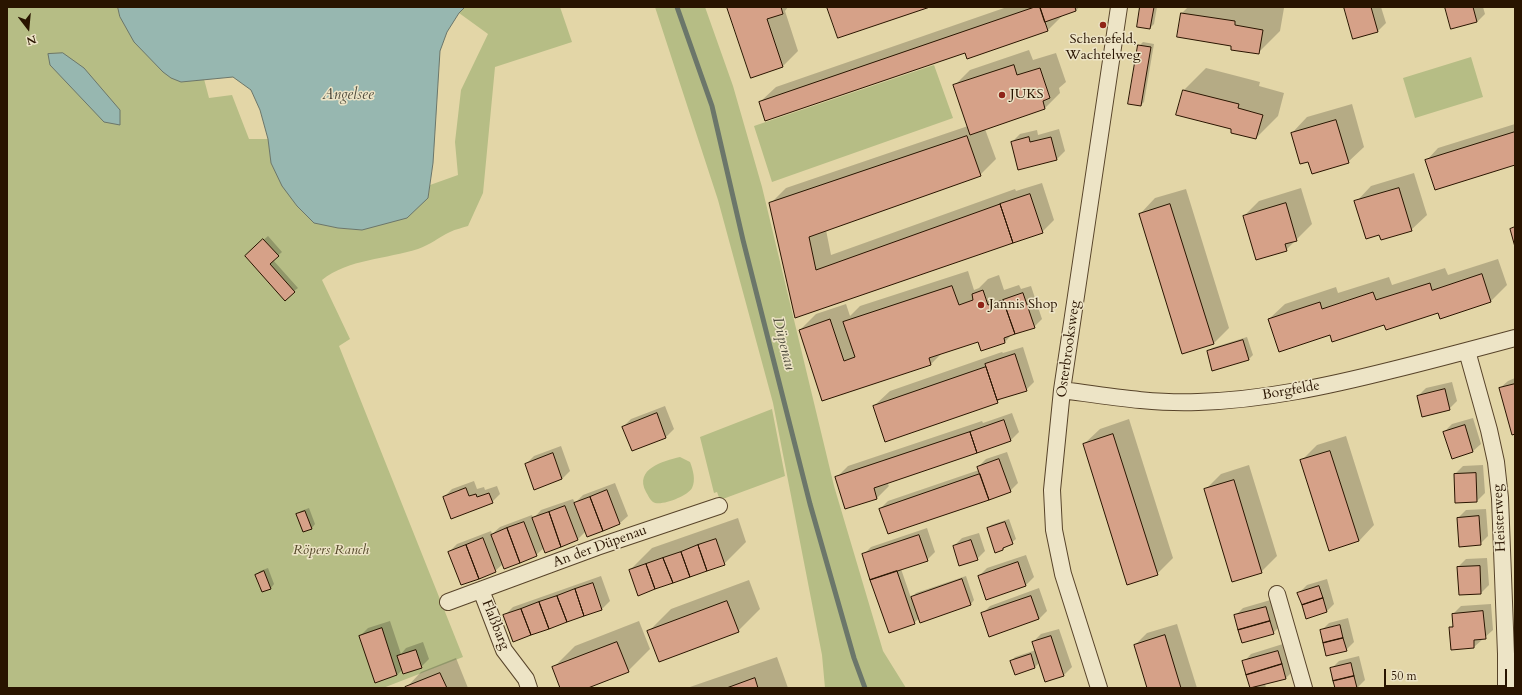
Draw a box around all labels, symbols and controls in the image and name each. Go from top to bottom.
north arrow [8,8,48,48]
marker: Schenefeld, Wachtelweg [1098,20,1108,30]
text: N [25,31,38,49]
place label: Schenefeld, Wachtelweg [1065,32,1141,64]
water label: Angelsee [322,87,374,105]
place label: JUKS [1010,87,1044,103]
marker: JUKS [997,90,1007,100]
place label: Jannis Shop [989,297,1058,313]
street label: Osterbrooksweg [1054,299,1084,399]
marker: Jannis Shop [976,300,986,310]
water label: Düpenau [768,316,798,372]
street label: Borgfelde [1261,378,1321,404]
street label: Heisterweg [1490,484,1510,552]
street label: An der Düpenau [551,522,649,572]
park label: Röpers Ranch [293,543,369,559]
street label: Flaßbarg [477,598,513,652]
scale bar [1386,661,1509,687]
text: 50 m [1391,668,1417,684]

